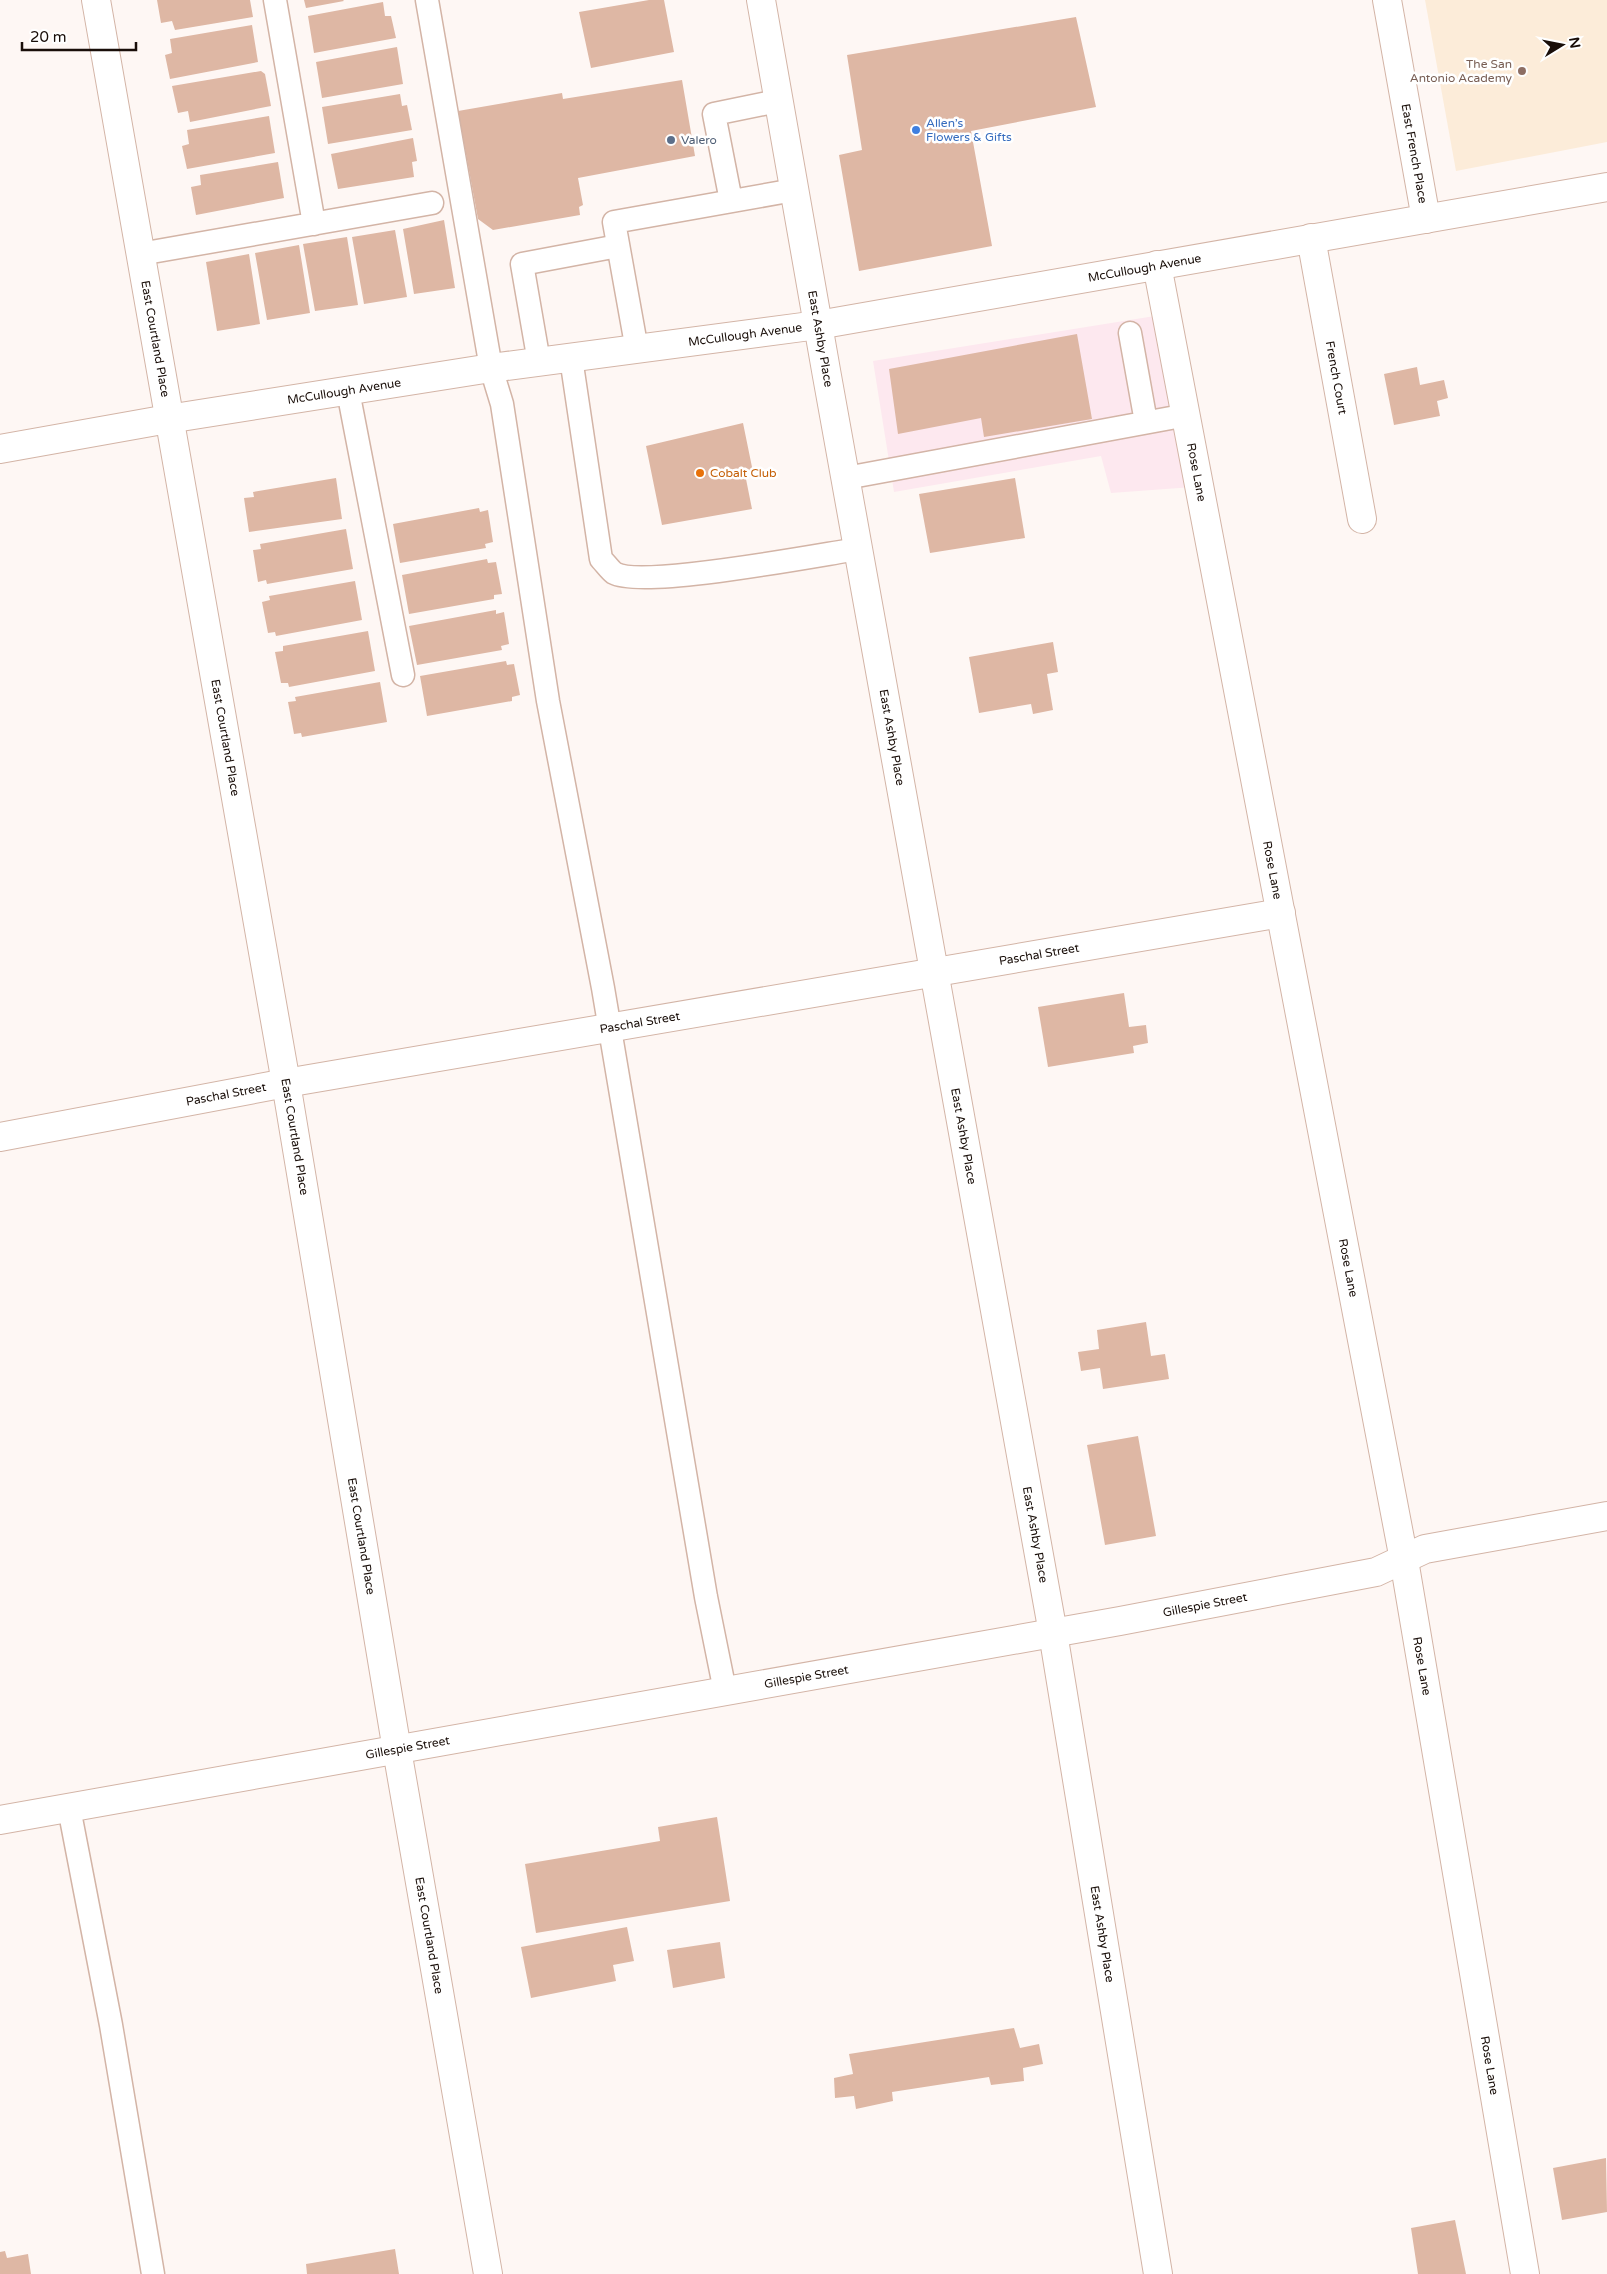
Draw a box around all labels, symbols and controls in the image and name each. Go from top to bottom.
scale bar [22,20,136,52]
north arrow [1537,20,1587,70]
text: 20 m [30,28,67,46]
text: N [1565,36,1584,50]
place label: The San Antonio Academy [1410,57,1513,85]
marker: The San Antonio Academy [1516,65,1528,77]
street label: East French Place [1399,103,1430,205]
place label: Allen’s Flowers & Gifts [926,116,1012,144]
marker: Allen’s Flowers & Gifts [910,124,922,136]
place label: Valero [681,133,717,147]
marker: Valero [665,134,677,146]
street label: McCullough Avenue [1087,251,1203,285]
street label: East Courtland Place [138,279,173,399]
street label: East Ashby Place [805,289,836,388]
street label: McCullough Avenue [687,320,803,349]
street label: French Court [1323,340,1350,416]
street label: McCullough Avenue [286,375,402,407]
street label: Rose Lane [1184,442,1209,503]
place label: Cobalt Club [710,466,777,480]
marker: Cobalt Club [694,467,706,479]
street label: East Courtland Place [208,678,243,797]
street label: East Ashby Place [876,688,908,787]
street label: Rose Lane [1260,840,1285,901]
street label: Paschal Street [998,941,1081,968]
street label: Paschal Street [599,1009,681,1036]
street label: East Courtland Place [278,1077,312,1196]
street label: Paschal Street [185,1080,268,1109]
street label: East Ashby Place [948,1087,979,1186]
street label: Rose Lane [1336,1237,1361,1299]
street label: East Courtland Place [345,1477,378,1596]
street label: East Ashby Place [1020,1485,1051,1584]
street label: Gillespie Street [1162,1590,1249,1620]
street label: Rose Lane [1410,1636,1434,1697]
street label: Gillespie Street [763,1662,850,1691]
street label: Gillespie Street [364,1733,451,1762]
street label: East Courtland Place [412,1876,446,1995]
street label: East Ashby Place [1088,1885,1117,1984]
street label: Rose Lane [1478,2035,1502,2096]

